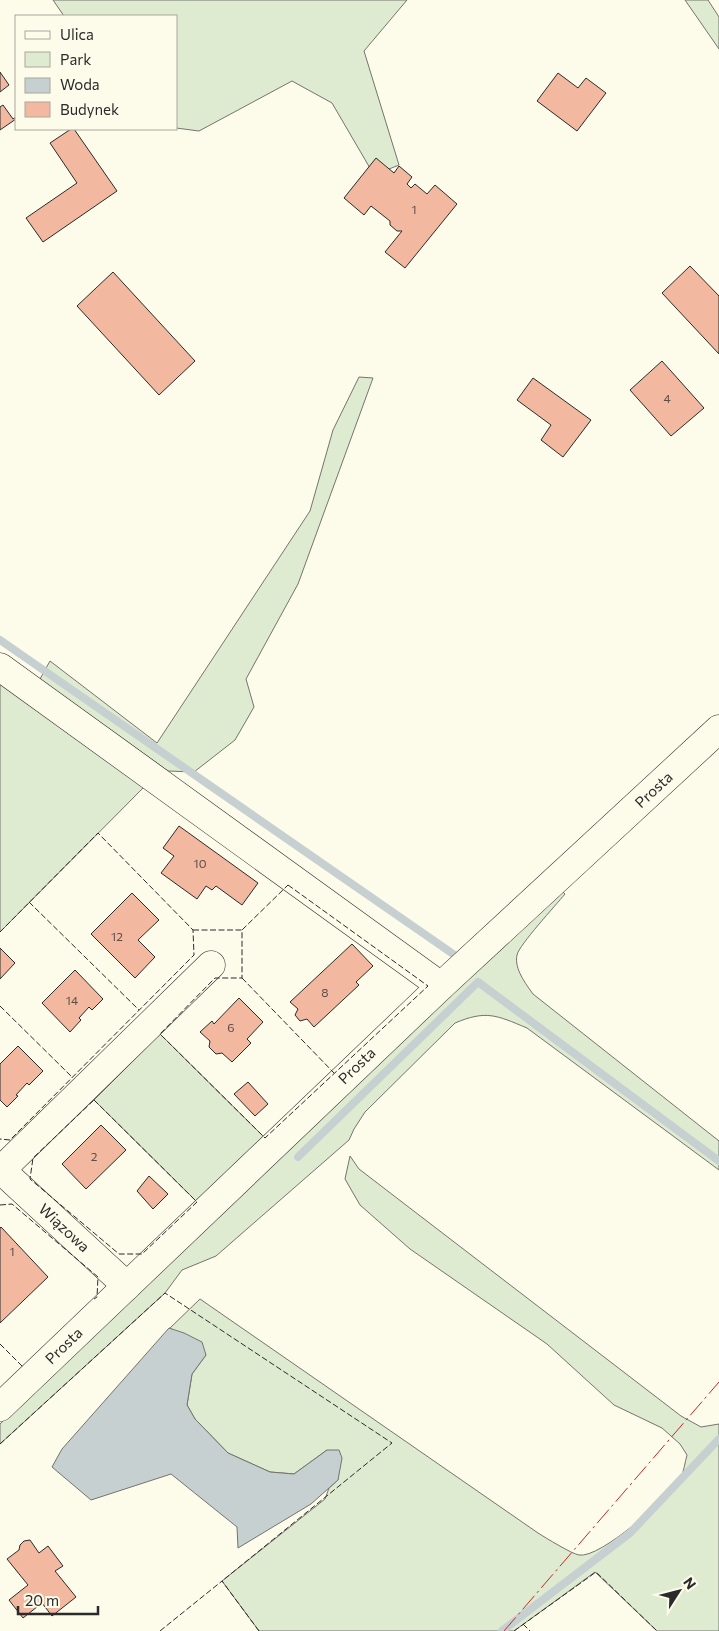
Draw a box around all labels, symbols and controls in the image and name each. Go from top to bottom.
legend [15,15,178,130]
text: Ulica [60,25,94,43]
text: Park [60,50,91,68]
text: Woda [60,75,100,93]
text: Budynek [60,100,119,118]
house number: 1 [411,202,417,216]
house number: 4 [663,391,671,405]
street label: Prosta [631,767,676,811]
house number: 10 [194,856,207,870]
house number: 12 [111,929,123,943]
house number: 8 [321,985,329,999]
house number: 14 [66,993,78,1007]
house number: 6 [227,1020,235,1034]
street label: Prosta [334,1043,379,1087]
house number: 2 [91,1149,98,1163]
street label: Wiązowa [36,1199,94,1255]
house number: 1 [9,1244,15,1258]
street label: Prosta [41,1323,86,1367]
north arrow [654,1566,704,1616]
text: N [680,1574,700,1592]
scale bar [18,1584,98,1616]
text: 20 m [25,1591,59,1609]

